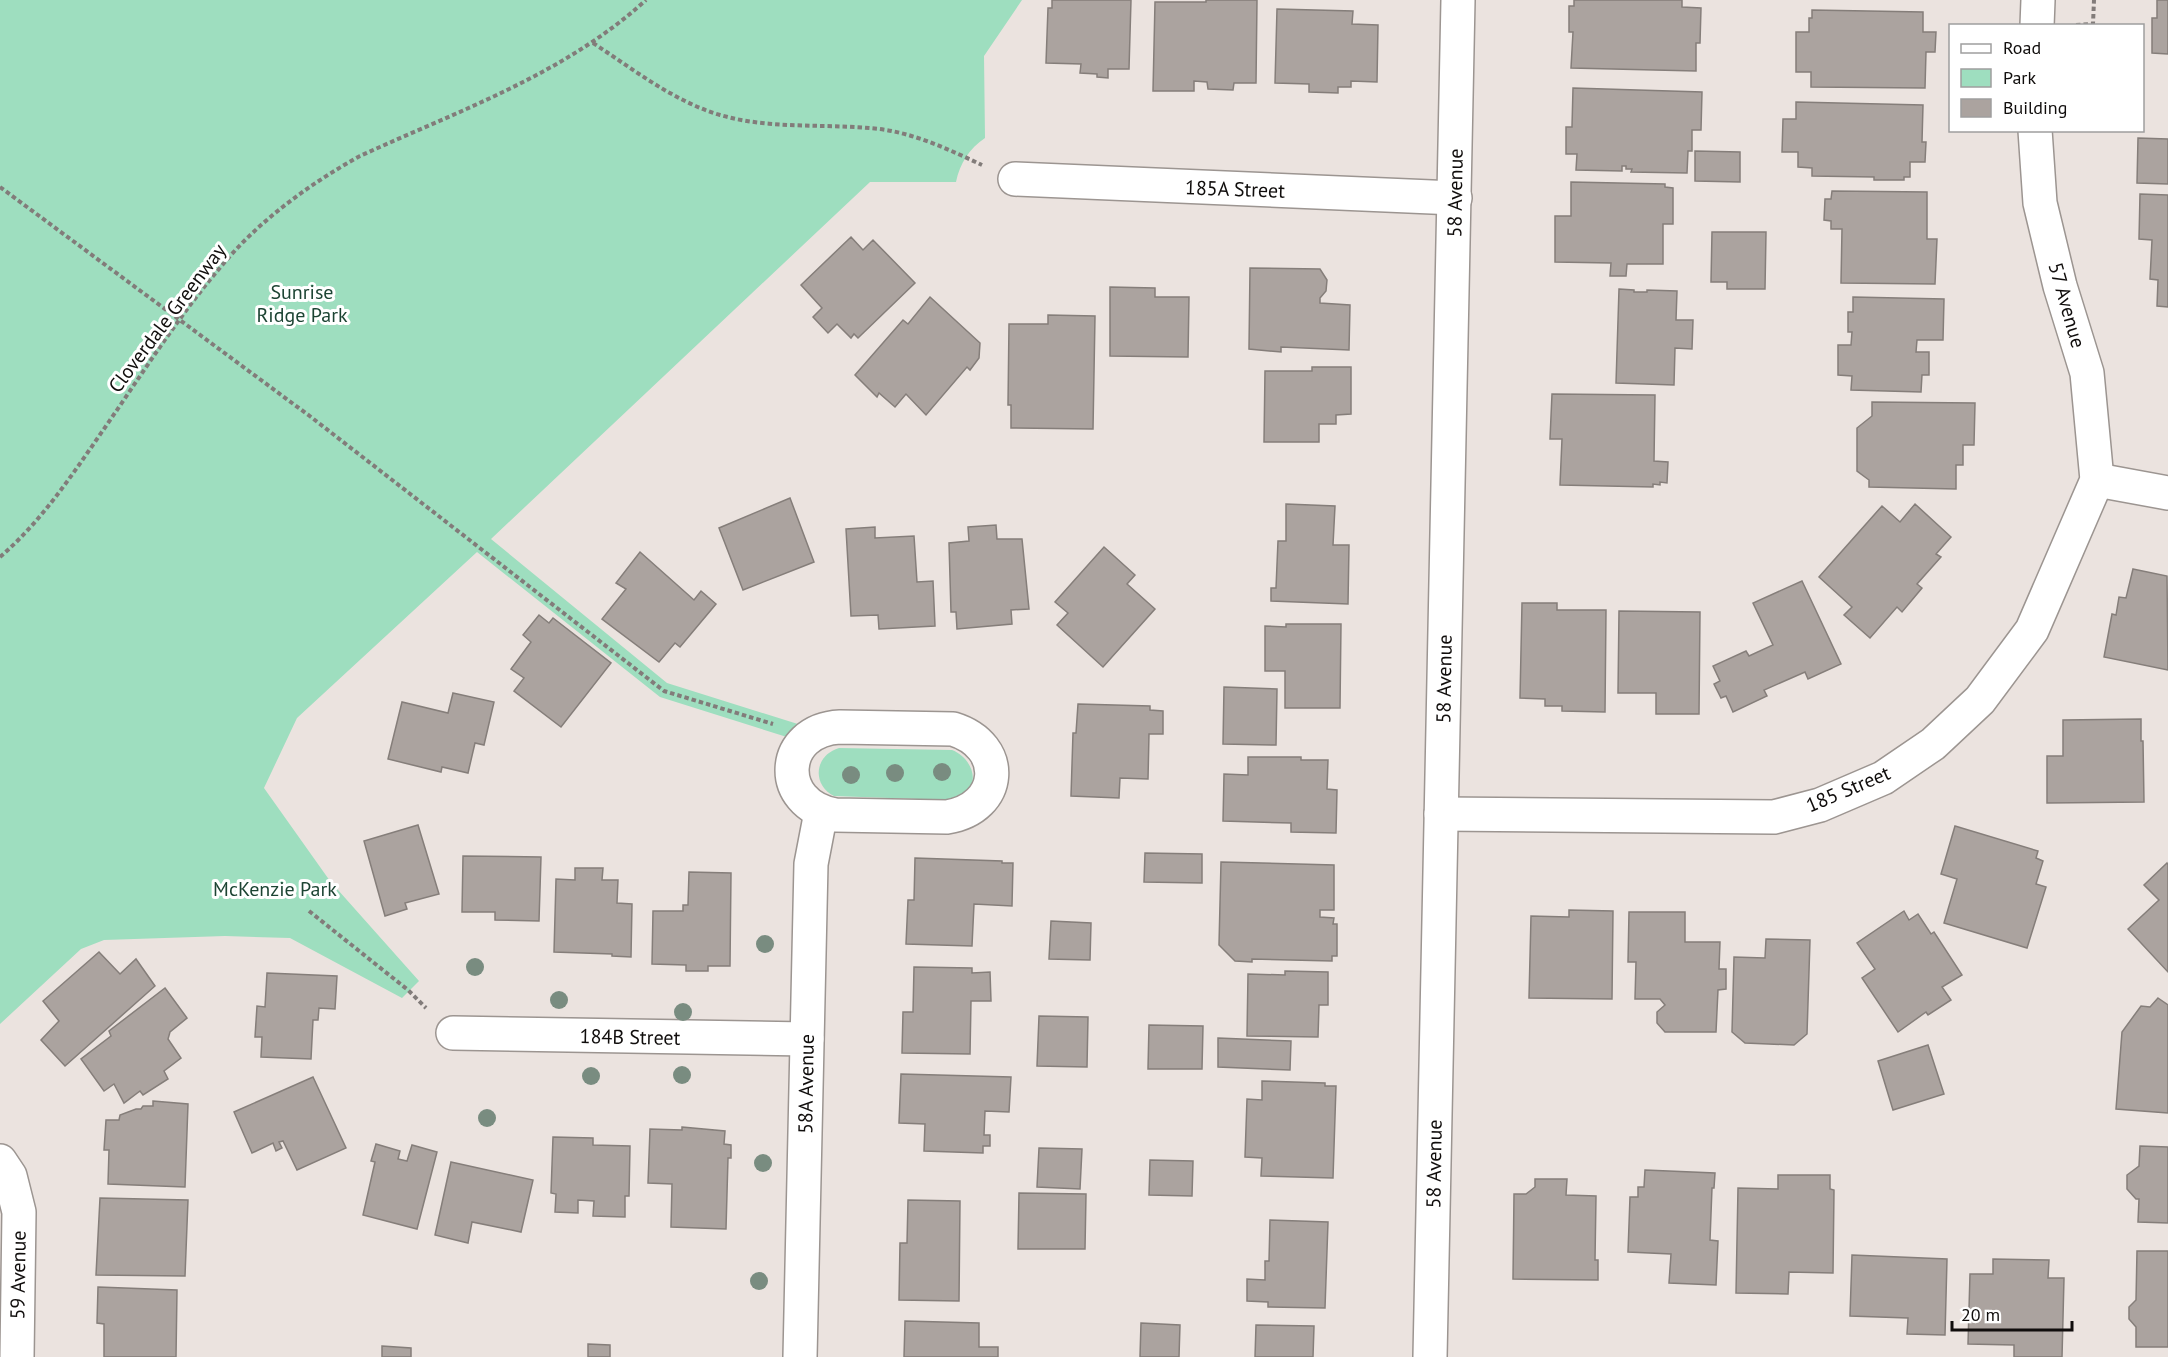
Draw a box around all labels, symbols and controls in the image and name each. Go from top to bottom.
legend [1949,24,2144,132]
text: Road [2003,36,2041,59]
text: Park [2003,66,2036,89]
text: Building [2003,96,2067,119]
street label: 58 Avenue [1441,148,1469,238]
street label: 185A Street [1185,174,1286,204]
street label: Cloverdale Greenway [102,238,232,398]
street label: 57 Avenue [2042,259,2092,351]
park label: Sunrise Ridge Park [256,279,348,328]
street label: 58 Avenue [1430,634,1458,724]
street label: 185 Street [1802,760,1894,818]
park label: McKenzie Park [213,876,337,902]
street label: 184B Street [579,1023,681,1051]
street label: 58A Avenue [792,1034,820,1134]
street label: 58 Avenue [1420,1119,1448,1209]
street label: 59 Avenue [4,1230,32,1320]
scale bar [1952,1294,2072,1332]
text: 20 m [1961,1303,2000,1326]

